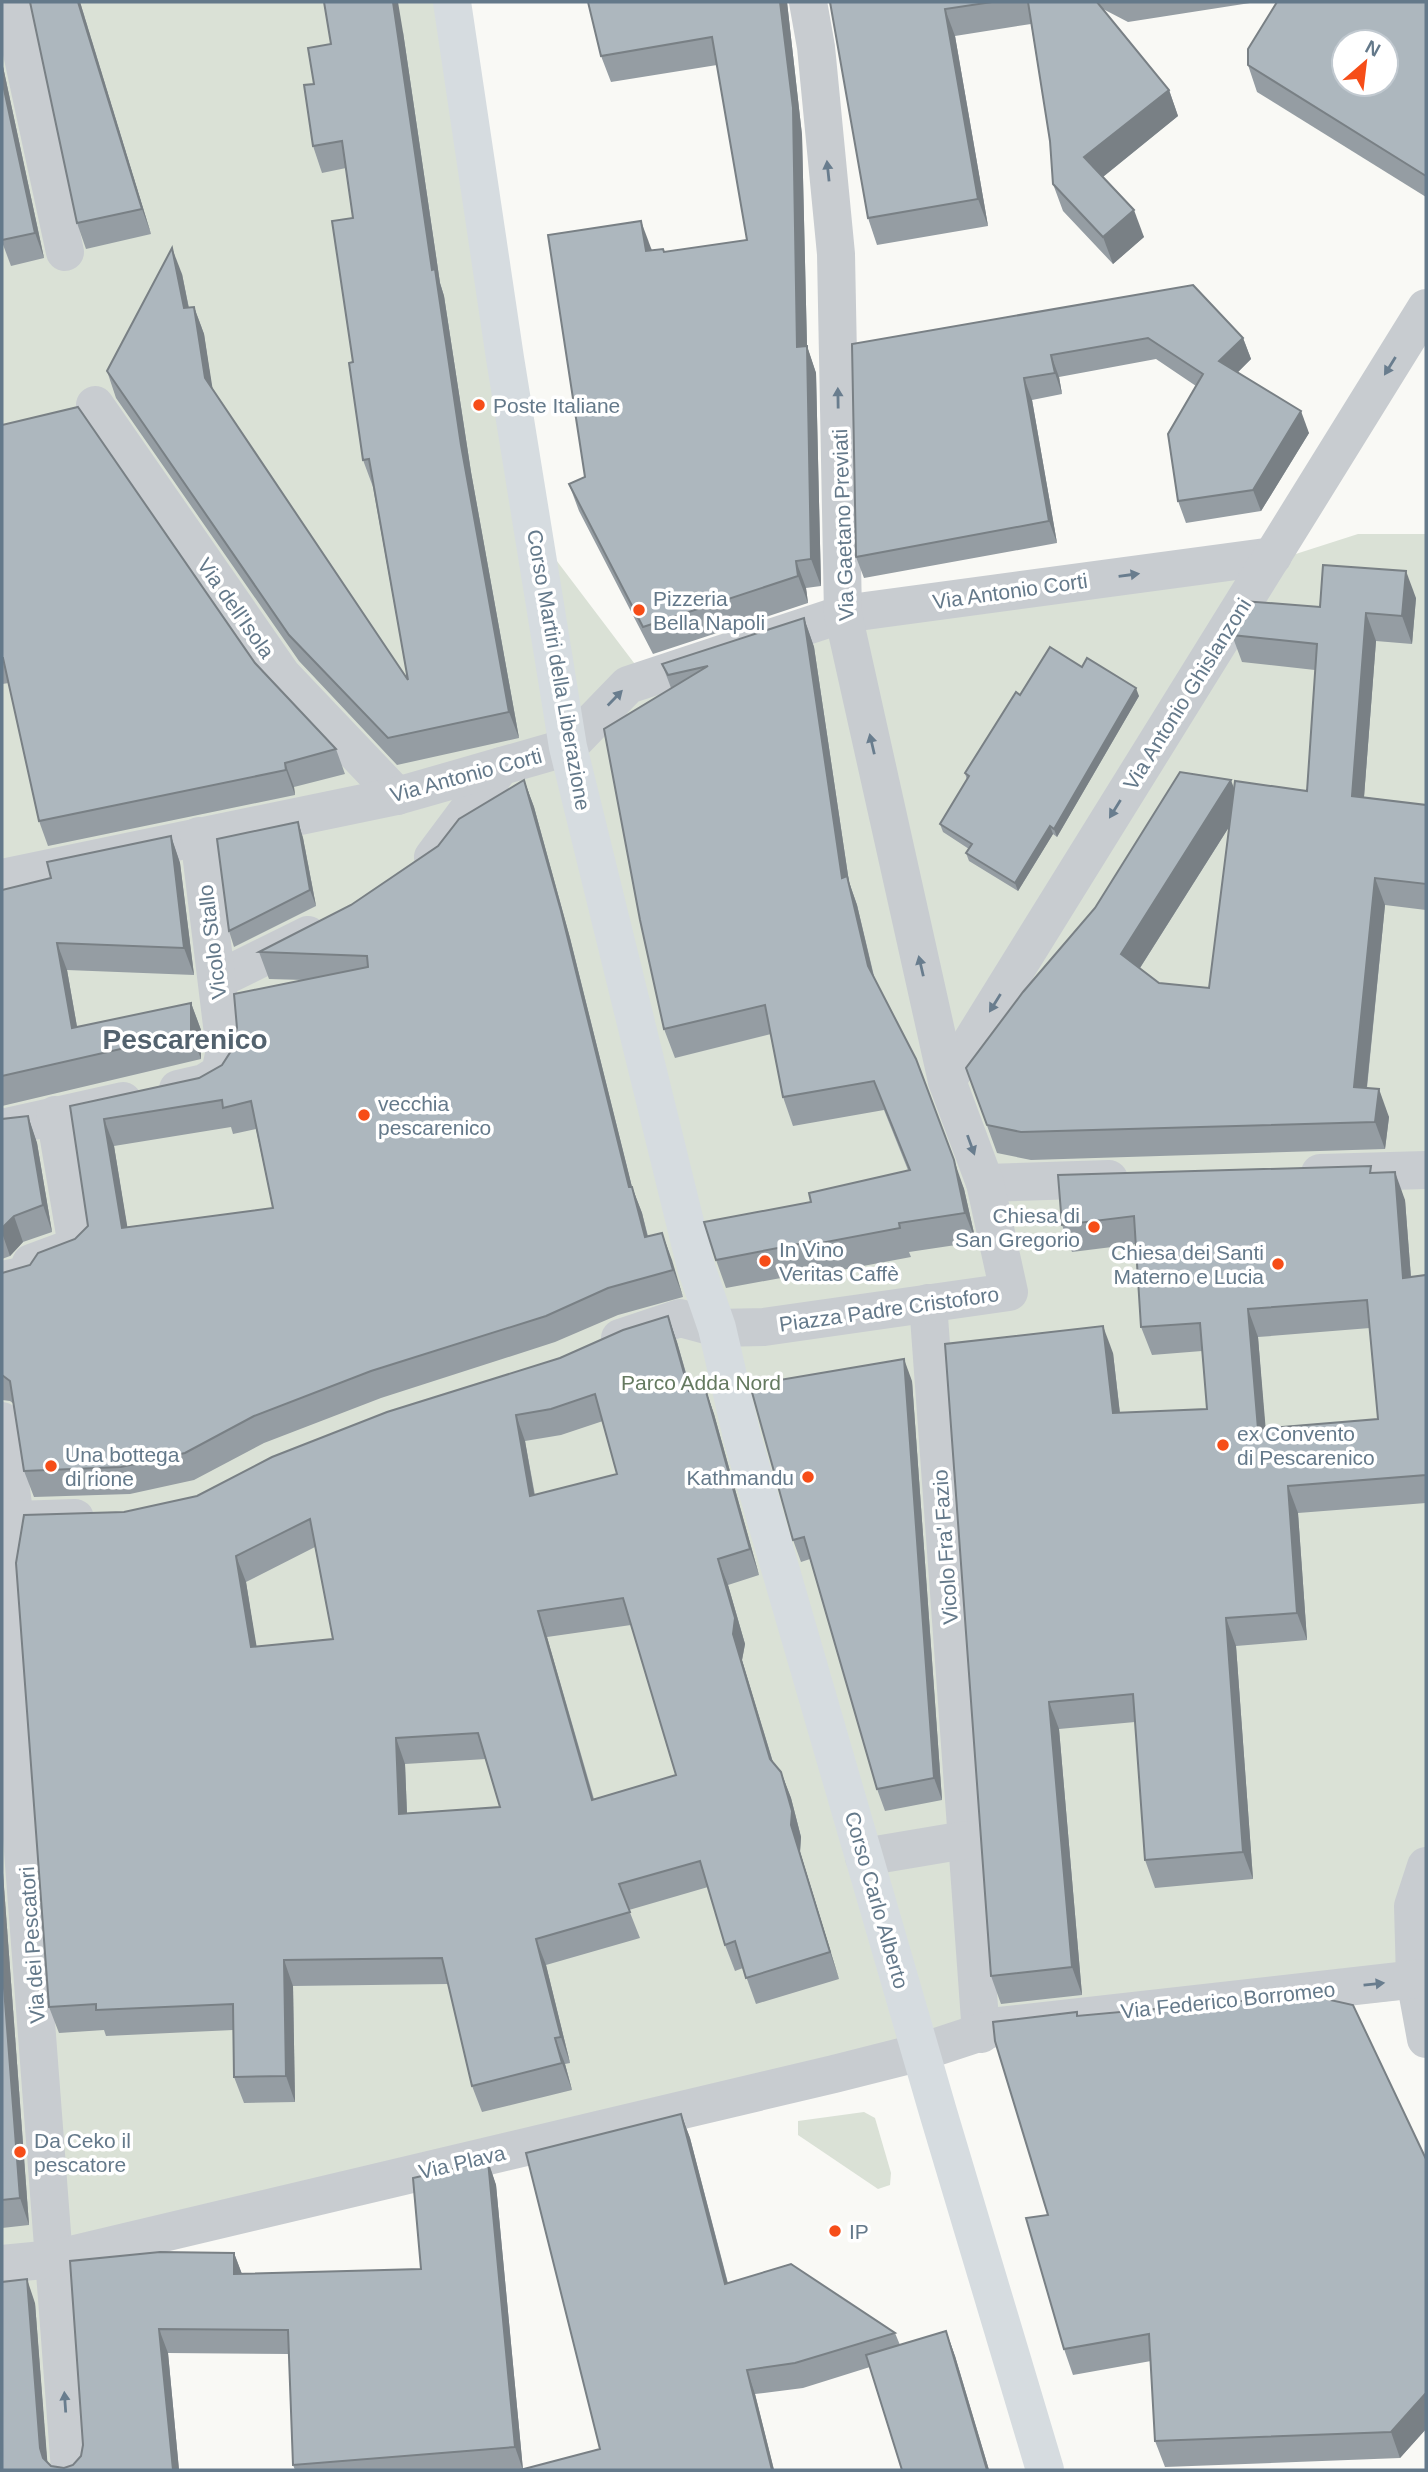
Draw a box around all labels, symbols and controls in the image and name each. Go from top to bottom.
north arrow [1330,28,1400,98]
text: N [1362,36,1384,61]
one-way arrow [822,160,833,182]
one-way arrow [1384,357,1397,376]
one-way arrow [833,387,844,409]
place label: Poste Italiane [493,394,620,417]
marker: Poste Italiane [471,397,487,413]
street label: Via Gaetano Previati [828,429,858,621]
street label: Corso Martiri della Liberazione [523,528,595,812]
street label: Via dell'Isola [193,554,279,663]
street label: Via Antonio Corti [931,569,1089,613]
one-way arrow [1118,570,1140,581]
place label: Pizzeria Bella Napoli [653,587,765,634]
street label: Via Antonio Ghislanzoni [1119,594,1255,794]
marker: Pizzeria Bella Napoli [631,602,647,618]
one-way arrow [607,689,624,706]
one-way arrow [866,733,877,755]
street label: Via Antonio Corti [388,744,544,806]
one-way arrow [1109,800,1122,819]
street label: Vicolo Stallo [194,883,230,1001]
one-way arrow [916,955,927,977]
one-way arrow [989,993,1002,1012]
district label: Pescarenico [103,1024,268,1055]
place label: vecchia pescarenico [378,1092,491,1139]
marker: vecchia pescarenico [356,1107,372,1123]
one-way arrow [965,1134,976,1155]
place label: Chiesa di San Gregorio [955,1204,1080,1251]
marker: Chiesa di San Gregorio [1086,1219,1102,1235]
place label: In Vino Veritas Caffè [779,1238,899,1285]
place label: Chiesa dei Santi Materno e Lucia [1111,1241,1264,1288]
marker: In Vino Veritas Caffè [757,1253,773,1269]
marker: Chiesa dei Santi Materno e Lucia [1270,1256,1286,1272]
street label: Piazza Padre Cristoforo [778,1282,1000,1336]
park label: Parco Adda Nord [621,1371,781,1394]
place label: ex Convento di Pescarenico [1237,1422,1375,1469]
marker: ex Convento di Pescarenico [1215,1437,1231,1453]
place label: Una bottega di rione [65,1443,180,1490]
marker: Una bottega di rione [43,1458,59,1474]
place label: Kathmandu [687,1466,794,1489]
marker: Kathmandu [800,1469,816,1485]
street label: Vicolo Fra' Fazio [928,1469,962,1625]
street label: Corso Carlo Alberto [841,1809,913,1991]
street label: Via dei Pescatori [15,1866,49,2024]
street label: Via Federico Borromeo [1120,1977,1336,2023]
one-way arrow [1364,1978,1386,1989]
place label: Da Ceko il pescatore [34,2129,131,2176]
street label: Via Plava [416,2141,508,2183]
marker: Da Ceko il pescatore [12,2144,28,2160]
place label: IP [849,2220,869,2243]
marker: IP [827,2223,843,2239]
one-way arrow [59,2391,70,2413]

